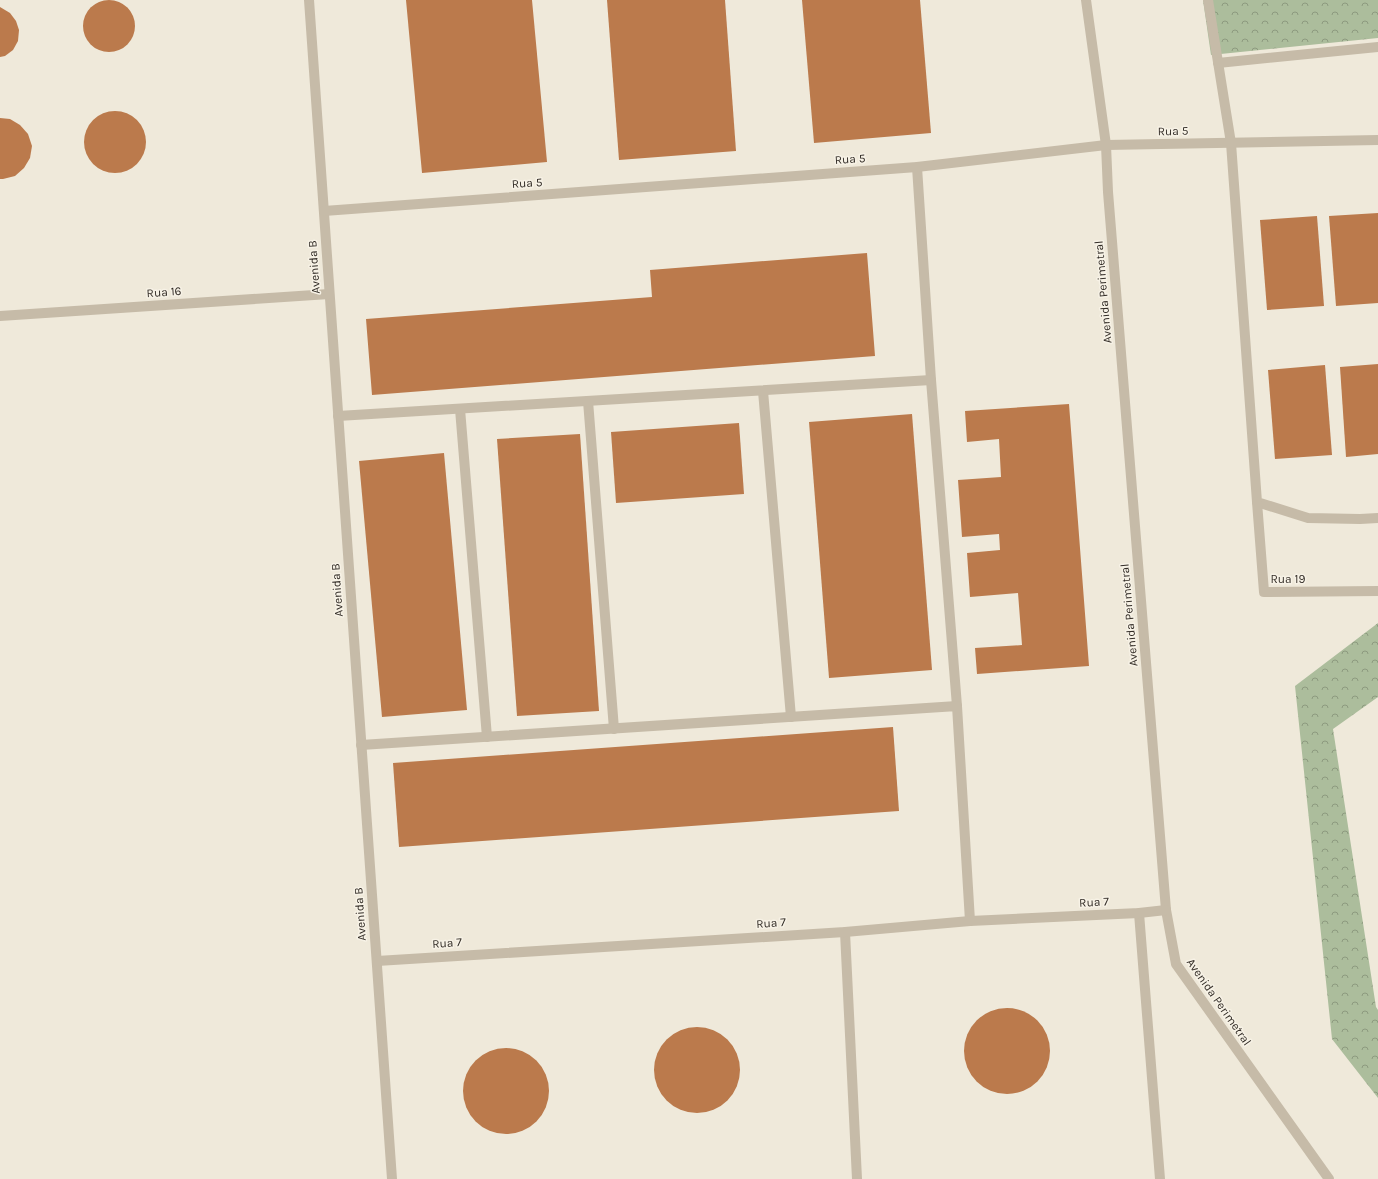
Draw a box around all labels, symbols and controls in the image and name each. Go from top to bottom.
street label: Rua 5 [1157,124,1189,138]
street label: Rua 5 [834,151,866,167]
street label: Rua 5 [511,175,543,191]
street label: Avenida B [305,240,323,294]
street label: Avenida Perimetral [1092,240,1114,344]
street label: Rua 16 [146,284,182,300]
street label: Avenida B [328,563,346,617]
street label: Avenida Perimetral [1118,563,1140,667]
street label: Rua 19 [1271,572,1306,586]
street label: Avenida B [351,887,369,941]
street label: Rua 7 [1079,894,1110,910]
street label: Rua 7 [756,915,787,931]
street label: Rua 7 [432,935,463,951]
street label: Avenida Perimetral [1184,956,1254,1048]

